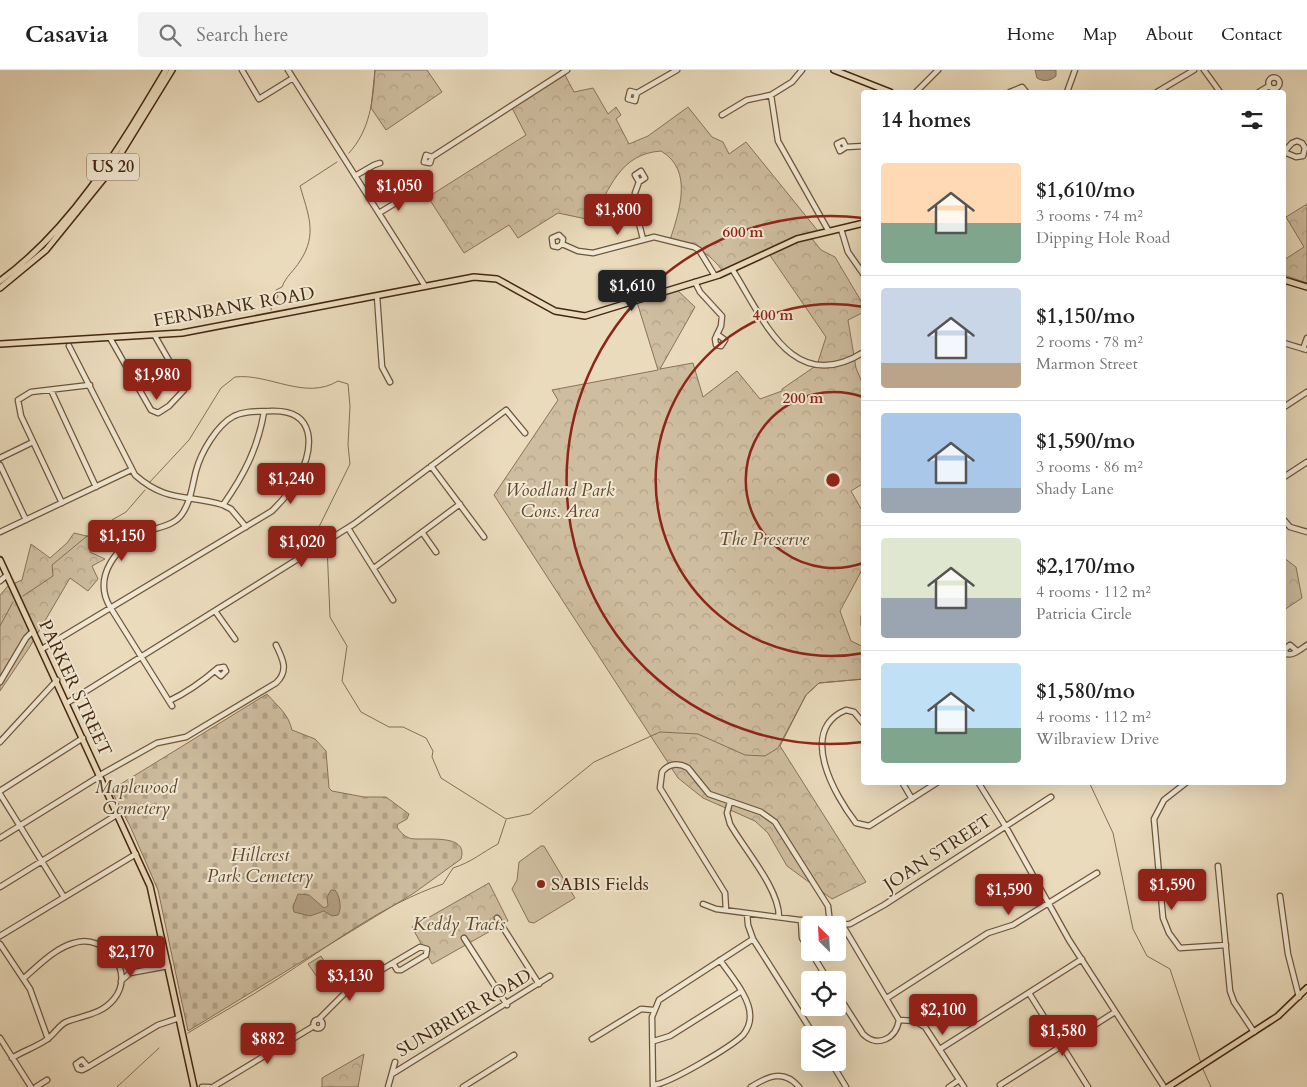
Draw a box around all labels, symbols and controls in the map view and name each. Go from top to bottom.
search box [138,12,488,57]
text: Casavia [25,18,108,51]
icon: search [156,21,184,49]
text: Search here [196,22,288,48]
text: Home [1007,22,1055,47]
text: Map [1083,22,1117,47]
text: About [1145,22,1193,47]
text: Contact [1221,22,1282,47]
text: 14 homes [881,106,971,135]
icon: filters [1238,106,1266,134]
road number: US 20 [87,154,139,180]
pin: $1,050 [358,170,440,212]
text: $1,050 [376,175,422,197]
text: $1,610/mo [1036,176,1135,205]
icon: home [921,183,981,243]
pin: $1,800 [577,194,659,236]
text: $1,800 [595,199,641,221]
text: 3 rooms · 74 m² [1036,205,1143,227]
text: 600 m [723,222,764,242]
text: Dipping Hole Road [1036,227,1170,249]
pin: $1,610 [591,270,673,312]
text: $1,610 [609,275,655,297]
street label: FERNBANK ROAD [151,281,317,333]
text: $1,150/mo [1036,302,1135,331]
text: 400 m [753,305,794,325]
icon: home [921,308,981,368]
text: 2 rooms · 78 m² [1036,331,1143,353]
text: Marmon Street [1036,353,1138,375]
pin: $1,980 [116,358,198,401]
text: $1,980 [134,364,180,386]
text: 200 m [783,388,824,408]
text: $1,590/mo [1036,427,1135,456]
icon: home [921,433,981,493]
text: 3 rooms · 86 m² [1036,456,1143,478]
pin: $1,240 [250,462,332,505]
text: $1,240 [268,468,314,490]
centre of rings [824,471,842,489]
park label: Woodland Park Cons. Area [505,478,615,524]
text: Shady Lane [1036,478,1114,500]
pin: $1,150 [81,520,163,562]
text: $1,150 [99,525,145,547]
pin: $1,020 [261,526,343,568]
park label: The Preserve [719,527,810,552]
text: $1,020 [279,531,325,553]
text: $2,170/mo [1036,552,1135,581]
icon: home [921,558,981,618]
text: 4 rooms · 112 m² [1036,581,1151,603]
text: Patricia Circle [1036,603,1132,625]
street label: PARKER STREET [32,616,118,760]
text: $1,580/mo [1036,677,1135,706]
icon: home [921,683,981,743]
text: 4 rooms · 112 m² [1036,706,1151,728]
text: Wilbraview Drive [1036,728,1159,750]
park label: Maplewood Cemetery [95,775,178,821]
street label: JOAN STREET [876,809,997,899]
park label: Hillcrest Park Cemetery [207,843,313,889]
pin: $1,590 [1131,868,1213,911]
place label: SABIS Fields [551,872,649,897]
pin: $1,590 [968,874,1050,916]
text: $1,590 [1149,874,1195,896]
marker: SABIS Fields [535,878,547,890]
text: $1,590 [986,879,1032,901]
park label: Keddy Tracts [413,912,505,937]
north arrow [801,916,846,961]
map controls [801,916,846,1071]
pin: $2,170 [90,936,172,978]
text: $2,170 [108,941,154,963]
pin: $3,130 [309,960,391,1002]
street label: SUNBRIER ROAD [392,963,536,1063]
text: $3,130 [327,965,373,987]
button: locate [801,971,846,1016]
pin: $2,100 [902,994,984,1036]
text: $2,100 [920,999,966,1021]
pin: $1,580 [1022,1014,1104,1057]
text: $1,580 [1040,1020,1086,1042]
pin: $882 [238,1022,298,1065]
button: layers [801,1026,846,1071]
text: $882 [252,1028,284,1050]

